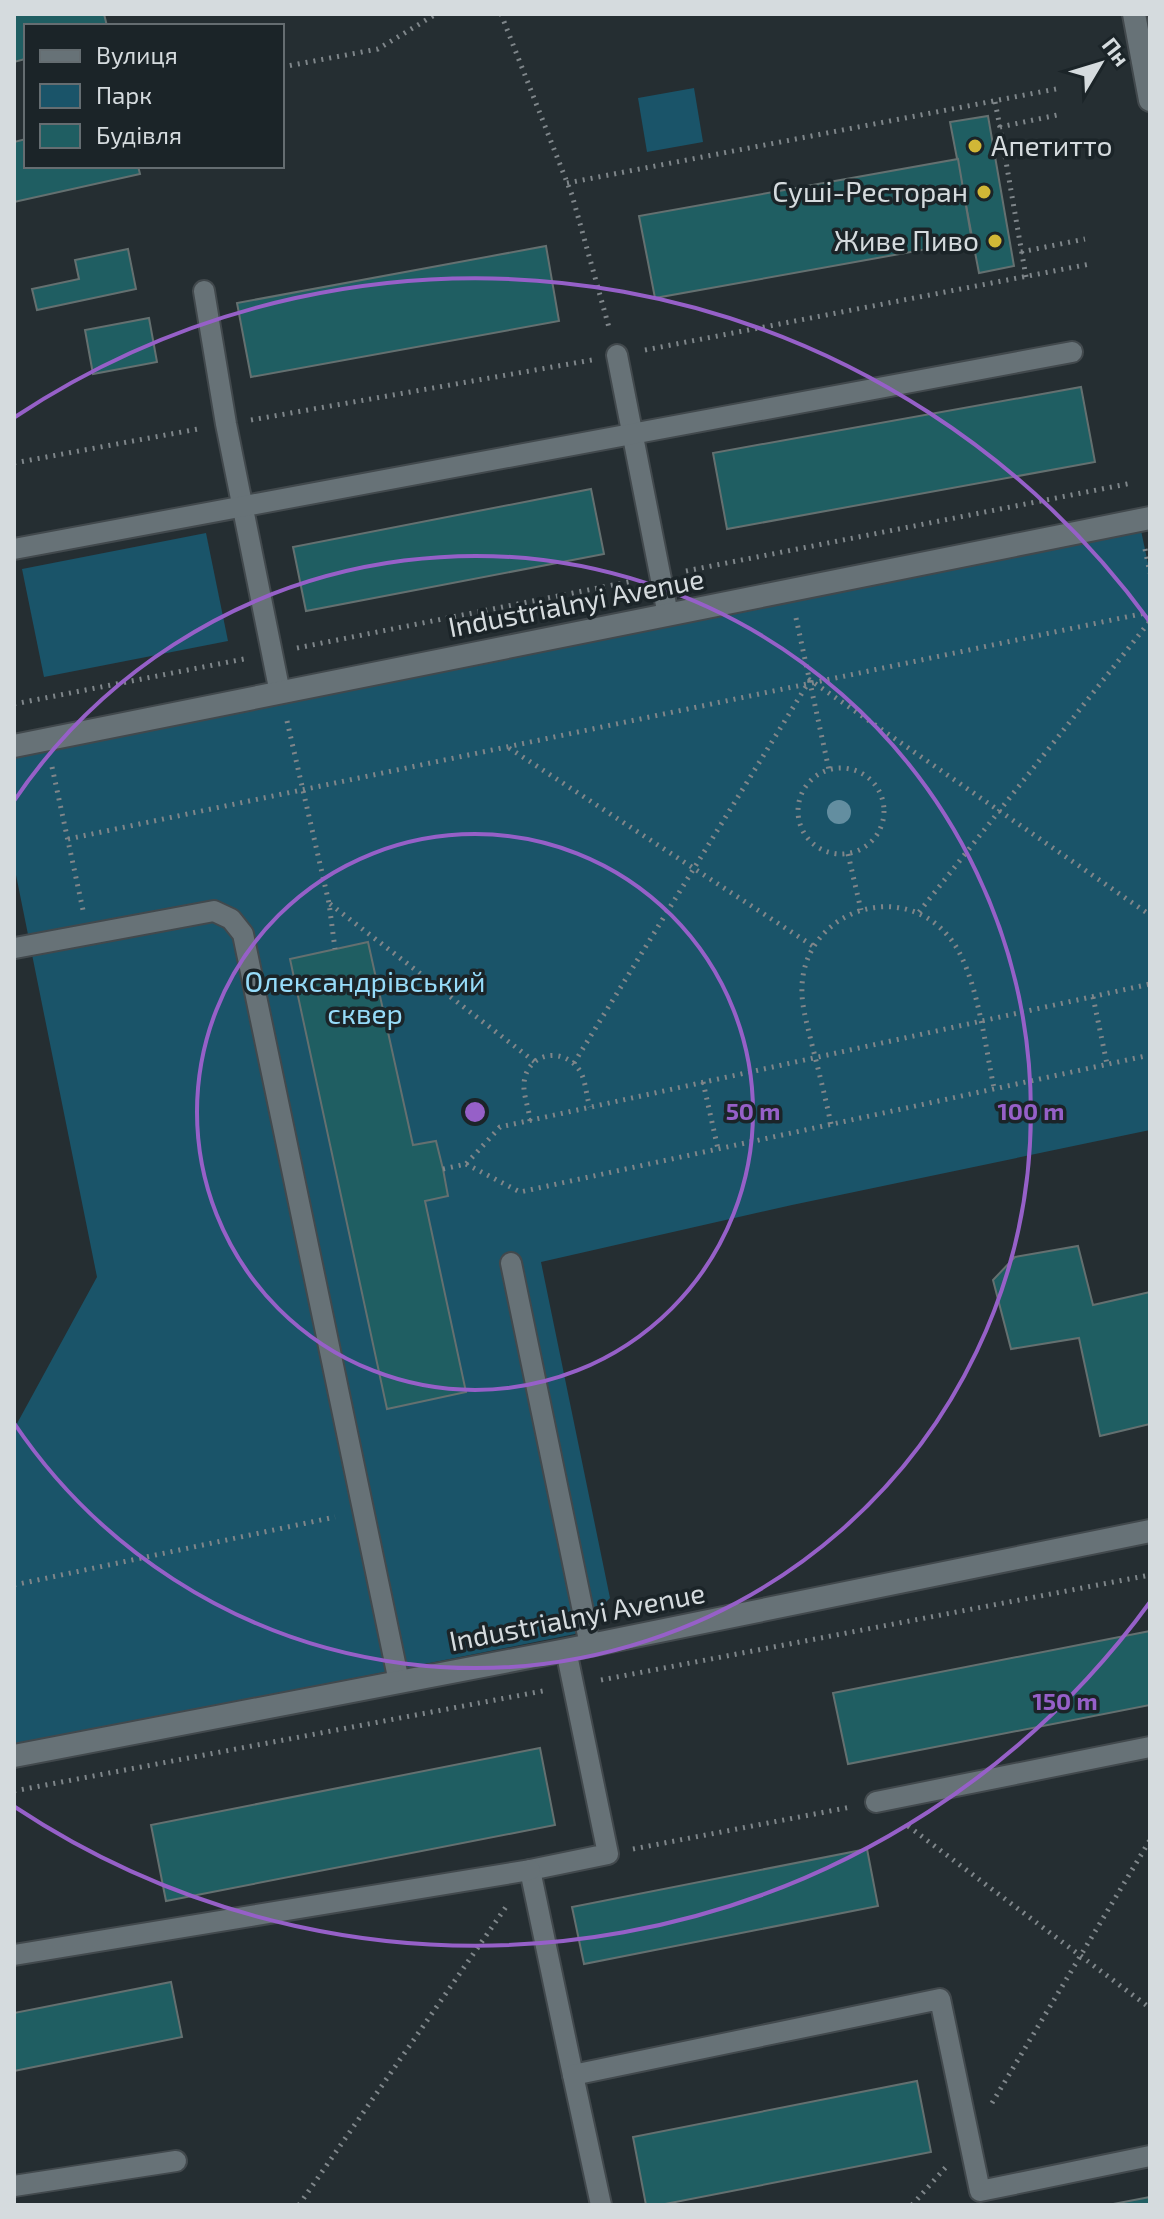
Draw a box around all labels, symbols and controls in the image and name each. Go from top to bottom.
legend [24,24,284,168]
north arrow [1060,24,1140,104]
text: Пн [1098,32,1136,70]
text: Вулиця [96,40,178,70]
text: Парк [96,80,152,109]
text: Будівля [96,120,182,150]
place label: Апетитто [991,128,1112,162]
marker: Апетитто [966,137,984,155]
place label: Суші-Ресторан [772,174,968,208]
marker: Суші-Ресторан [975,183,993,201]
place label: Живе Пиво [834,223,979,257]
marker: Живе Пиво [986,232,1004,250]
street label: Industrialnyi Avenue [445,561,707,643]
park label: Олександрівський сквер [244,964,486,1030]
text: 50 m [726,1096,780,1125]
text: 100 m [998,1096,1064,1125]
centre of rings [461,1098,489,1126]
street label: Industrialnyi Avenue [446,1575,708,1657]
text: 150 m [1032,1686,1098,1715]

